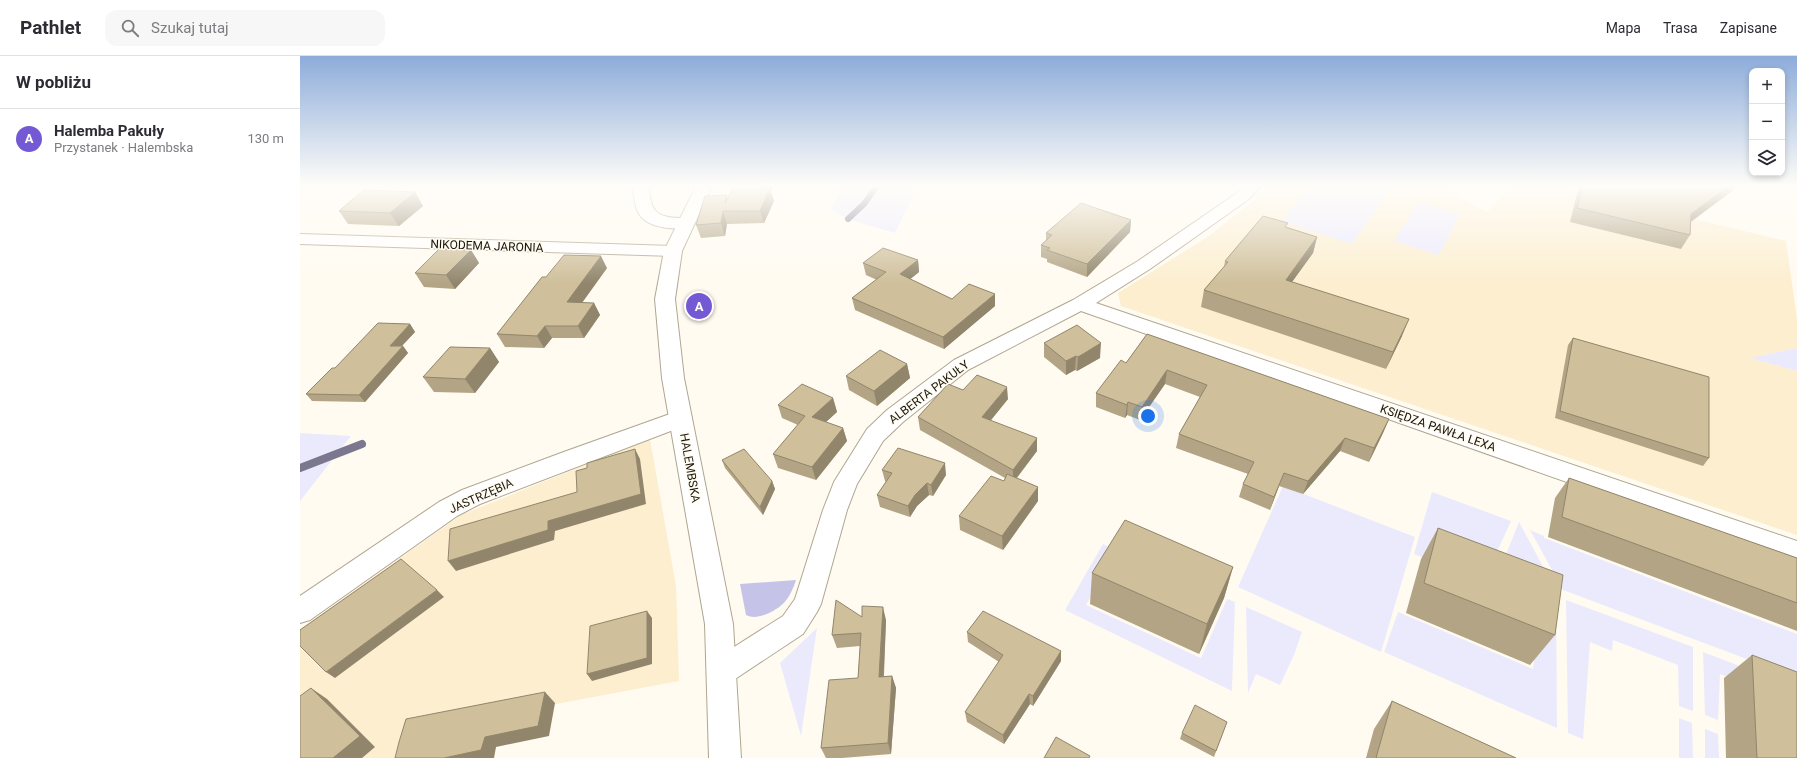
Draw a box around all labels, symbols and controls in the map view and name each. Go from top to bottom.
search box [105,10,385,46]
text: Pathlet [20,16,81,39]
icon: search [119,17,141,39]
text: Szukaj tutaj [151,19,229,37]
text: Mapa [1606,20,1641,36]
text: Trasa [1663,20,1698,36]
text: Zapisane [1720,20,1777,36]
map controls [1749,68,1785,176]
button: + [1749,68,1785,104]
text: W pobliżu [16,72,91,92]
button: − [1749,104,1785,140]
text: Halemba Pakuły [54,122,164,140]
text: A [25,131,33,146]
text: 130 m [247,131,284,146]
text: Przystanek · Halembska [54,140,193,155]
button: layers [1749,140,1785,176]
street label: NIKODEMA JARONIA [430,237,544,255]
pin: A [686,291,712,321]
street label: ALBERTA PAKUŁY [886,357,972,427]
street label: KSIĘDZA PAWŁA LEXA [1378,402,1498,454]
your location [1138,406,1158,426]
street label: HALEMBSKA [677,432,703,504]
street label: JASTRZĘBIA [447,476,515,516]

